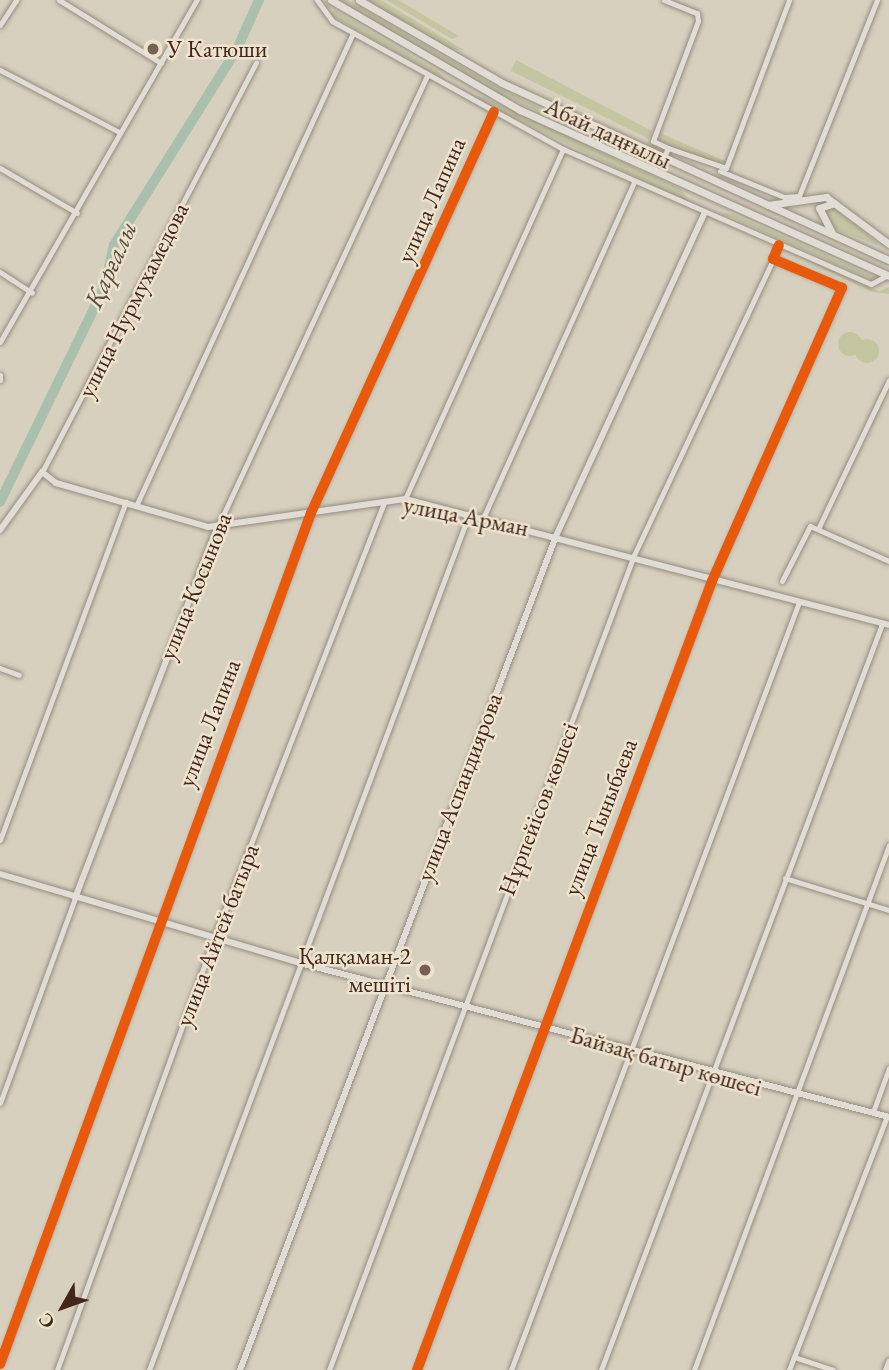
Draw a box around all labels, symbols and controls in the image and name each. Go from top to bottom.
place label: У Катюши [167,35,267,63]
marker: У Катюши [145,41,161,57]
street label: Абай даңғылы [540,91,676,175]
street label: улица Лапина [391,133,471,267]
street label: улица Нурмухамедова [71,198,195,402]
water label: Қарғалы [78,217,144,313]
street label: улица Арман [401,490,531,542]
street label: улица Косынова [152,508,238,664]
street label: улица Лапина [171,655,247,791]
street label: улица Аспандиярова [410,689,508,885]
street label: Нұрпейісов көшесі [492,719,584,899]
street label: улица Тыныбаева [557,734,643,900]
street label: улица Айтей батыра [169,840,265,1030]
place label: Қалқаман-2 мешіті [298,942,411,998]
marker: Қалқаман-2 мешіті [417,962,433,978]
street label: Байзақ батыр көшесі [567,1020,765,1102]
north arrow [28,1272,98,1342]
text: С [33,1308,60,1334]

